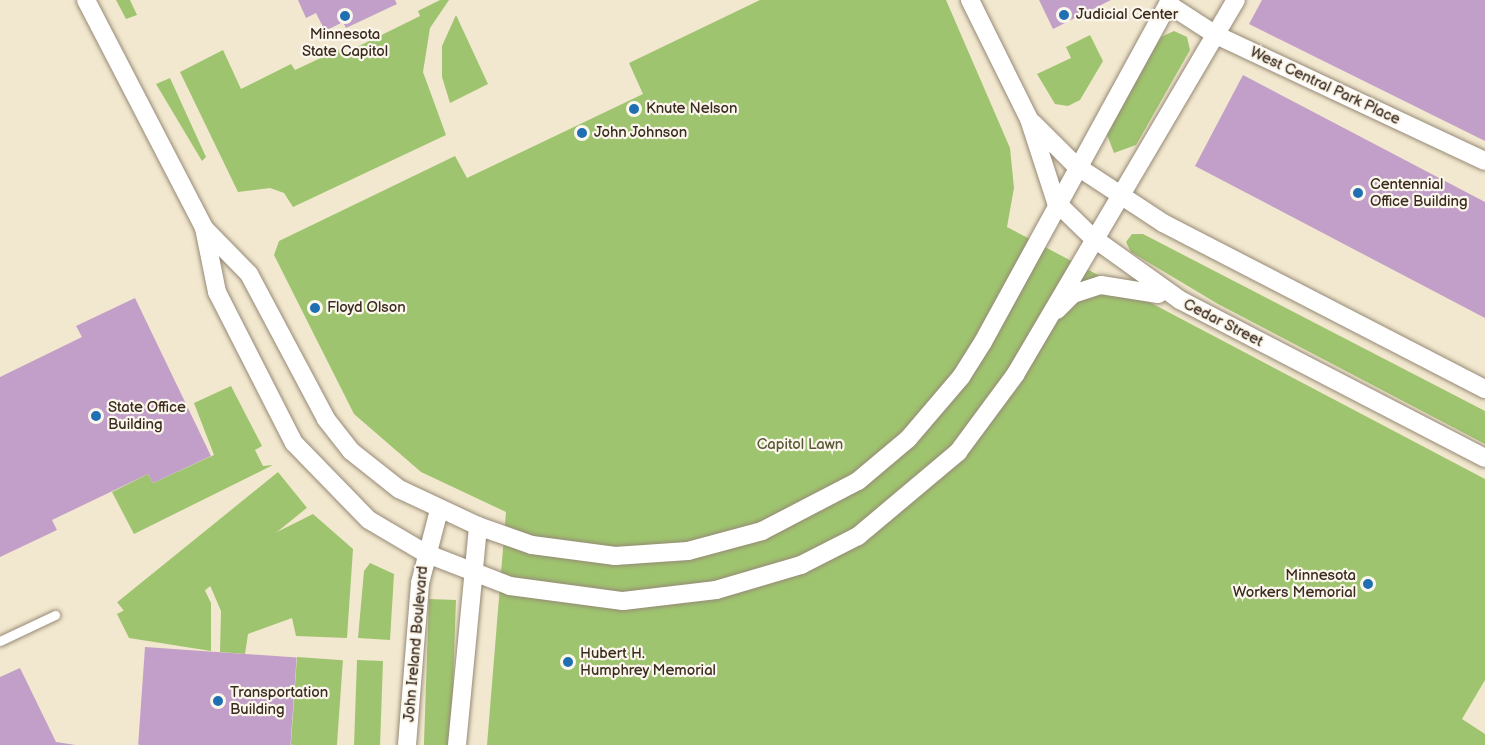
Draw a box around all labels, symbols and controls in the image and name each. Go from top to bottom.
place label: Judicial Center [1076,6,1178,24]
marker: Judicial Center [1057,8,1071,22]
marker: Minnesota State Capitol [338,9,352,23]
place label: Minnesota State Capitol [302,25,388,60]
street label: West Central Park Place [1247,43,1403,129]
place label: Knute Nelson [646,100,737,118]
marker: Knute Nelson [627,102,641,116]
place label: John Johnson [594,124,688,142]
marker: John Johnson [575,126,589,140]
place label: Centennial Office Building [1370,175,1468,210]
marker: Centennial Office Building [1351,186,1365,200]
street label: Cedar Street [1180,295,1266,351]
place label: Floyd Olson [327,299,406,317]
marker: Floyd Olson [308,301,322,315]
place label: State Office Building [108,398,186,433]
marker: State Office Building [89,409,103,423]
park label: Capitol Lawn [757,436,843,454]
street label: John Ireland Boulevard [400,565,432,723]
place label: Minnesota Workers Memorial [1233,566,1356,601]
marker: Minnesota Workers Memorial [1361,577,1375,591]
place label: Hubert H. Humphrey Memorial [580,644,717,679]
marker: Hubert H. Humphrey Memorial [561,655,575,669]
place label: Transportation Building [230,683,328,718]
marker: Transportation Building [211,694,225,708]

